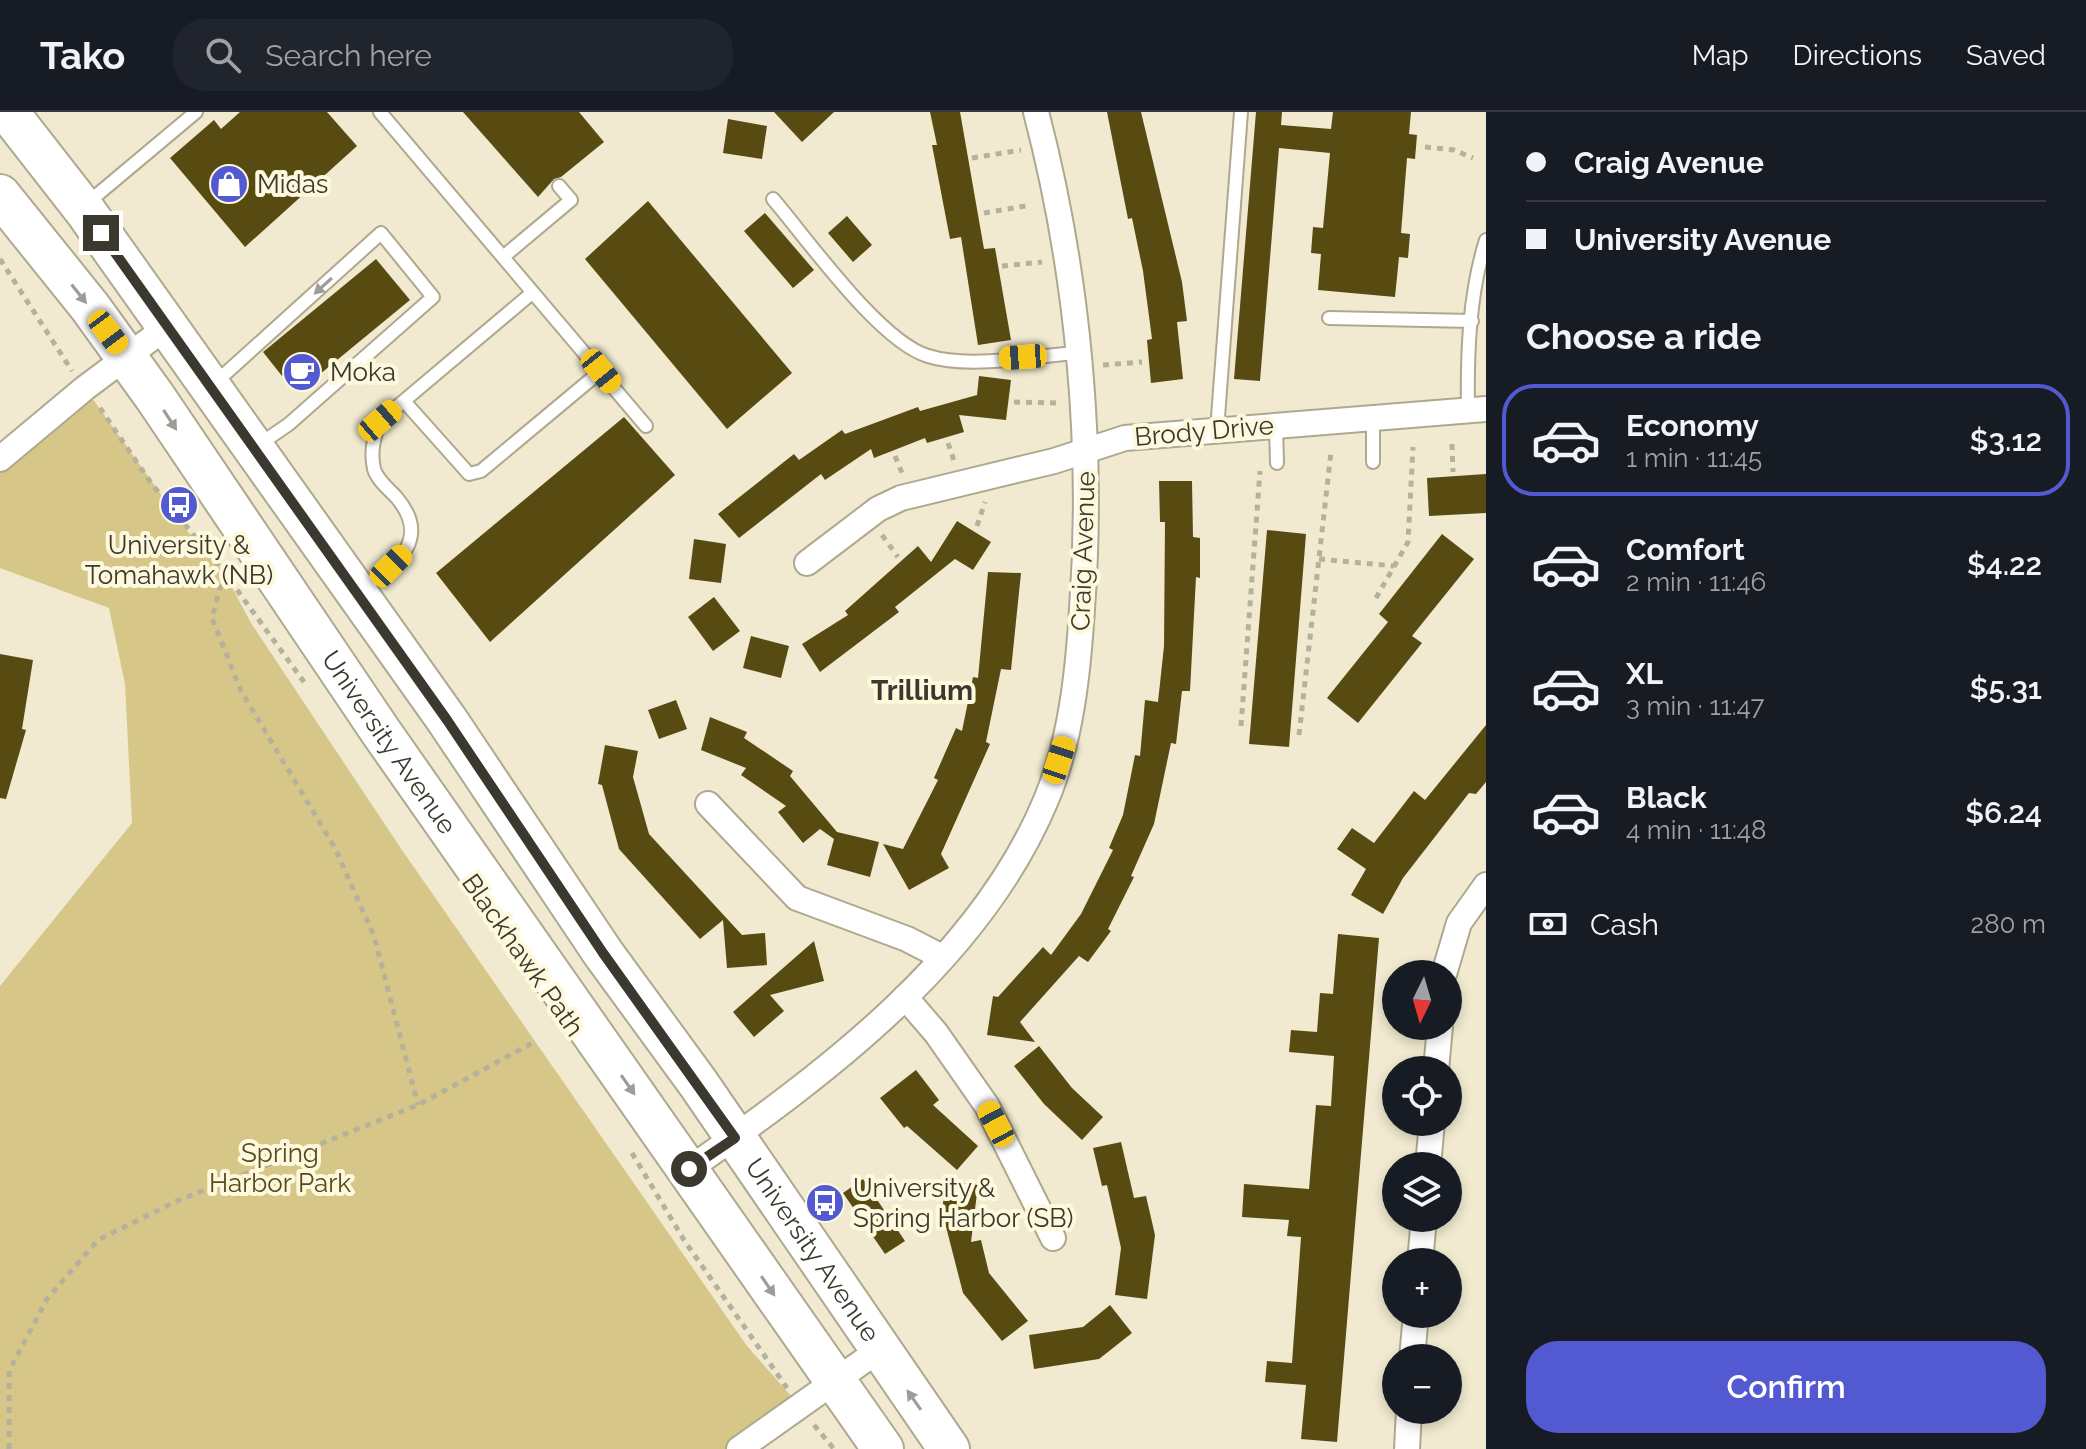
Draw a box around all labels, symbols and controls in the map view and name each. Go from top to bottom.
search box [173,19,733,91]
text: Tako [40,33,125,78]
icon: search [201,33,245,77]
text: Search here [265,38,432,73]
text: Map [1692,39,1749,72]
text: Directions [1793,39,1922,72]
text: Saved [1966,39,2046,72]
text: Craig Avenue [1574,145,1764,180]
shop icon: Midas [208,163,250,205]
place label: Midas [257,169,328,199]
route end [83,215,119,251]
text: University Avenue [1574,222,1831,257]
one-way arrow [313,276,332,294]
one-way arrow [71,284,87,304]
car [84,306,132,358]
text: Choose a ride [1526,315,1761,357]
car [998,343,1048,371]
car [577,345,625,397]
cafe icon: Moka [281,351,323,393]
place label: Moka [330,357,396,387]
car [354,396,406,446]
icon: car [1530,404,1602,476]
text: Economy [1626,408,1759,443]
one-way arrow [162,410,177,431]
street label: Brody Drive [1133,410,1275,452]
text: $3.12 [1970,423,2042,458]
text: 1 min · 11:45 [1626,443,1762,473]
street label: Craig Avenue [1065,471,1101,631]
bus stop icon: University & Tomahawk (NB) [158,484,200,526]
icon: car [1530,528,1602,600]
place label: University & Tomahawk (NB) [85,530,273,590]
text: Comfort [1626,532,1745,567]
car [366,541,416,591]
text: $4.22 [1967,547,2042,582]
text: 2 min · 11:46 [1626,567,1766,597]
street label: University Avenue [316,645,463,840]
icon: car [1530,652,1602,724]
text: XL [1626,656,1663,691]
text: $5.31 [1970,671,2042,706]
district label: Trillium [871,674,973,707]
text: 3 min · 11:47 [1626,691,1765,721]
car [1040,733,1078,787]
icon: car [1530,776,1602,848]
text: Black [1626,780,1707,815]
text: $6.24 [1965,795,2042,830]
text: 4 min · 11:48 [1626,815,1766,845]
street label: Blackhawk Path [456,868,590,1042]
icon: cash [1526,902,1570,946]
text: Cash [1590,907,1659,942]
text: 280 m [1971,909,2046,939]
north arrow [1382,960,1462,1040]
map controls [1382,960,1462,1424]
button: locate [1382,1056,1462,1136]
one-way arrow [620,1074,635,1095]
car [974,1097,1018,1151]
park label: Spring Harbor Park [209,1138,351,1198]
route start [671,1151,707,1187]
button: layers [1382,1152,1462,1232]
street label: University Avenue [739,1153,886,1347]
place label: University & Spring Harbor (SB) [853,1173,1074,1233]
bus stop icon: University & Spring Harbor (SB) [804,1182,846,1224]
button: + [1382,1248,1462,1328]
one-way arrow [760,1276,775,1297]
button: Confirm [1526,1341,2046,1433]
button: − [1382,1344,1462,1424]
one-way arrow [906,1389,922,1410]

